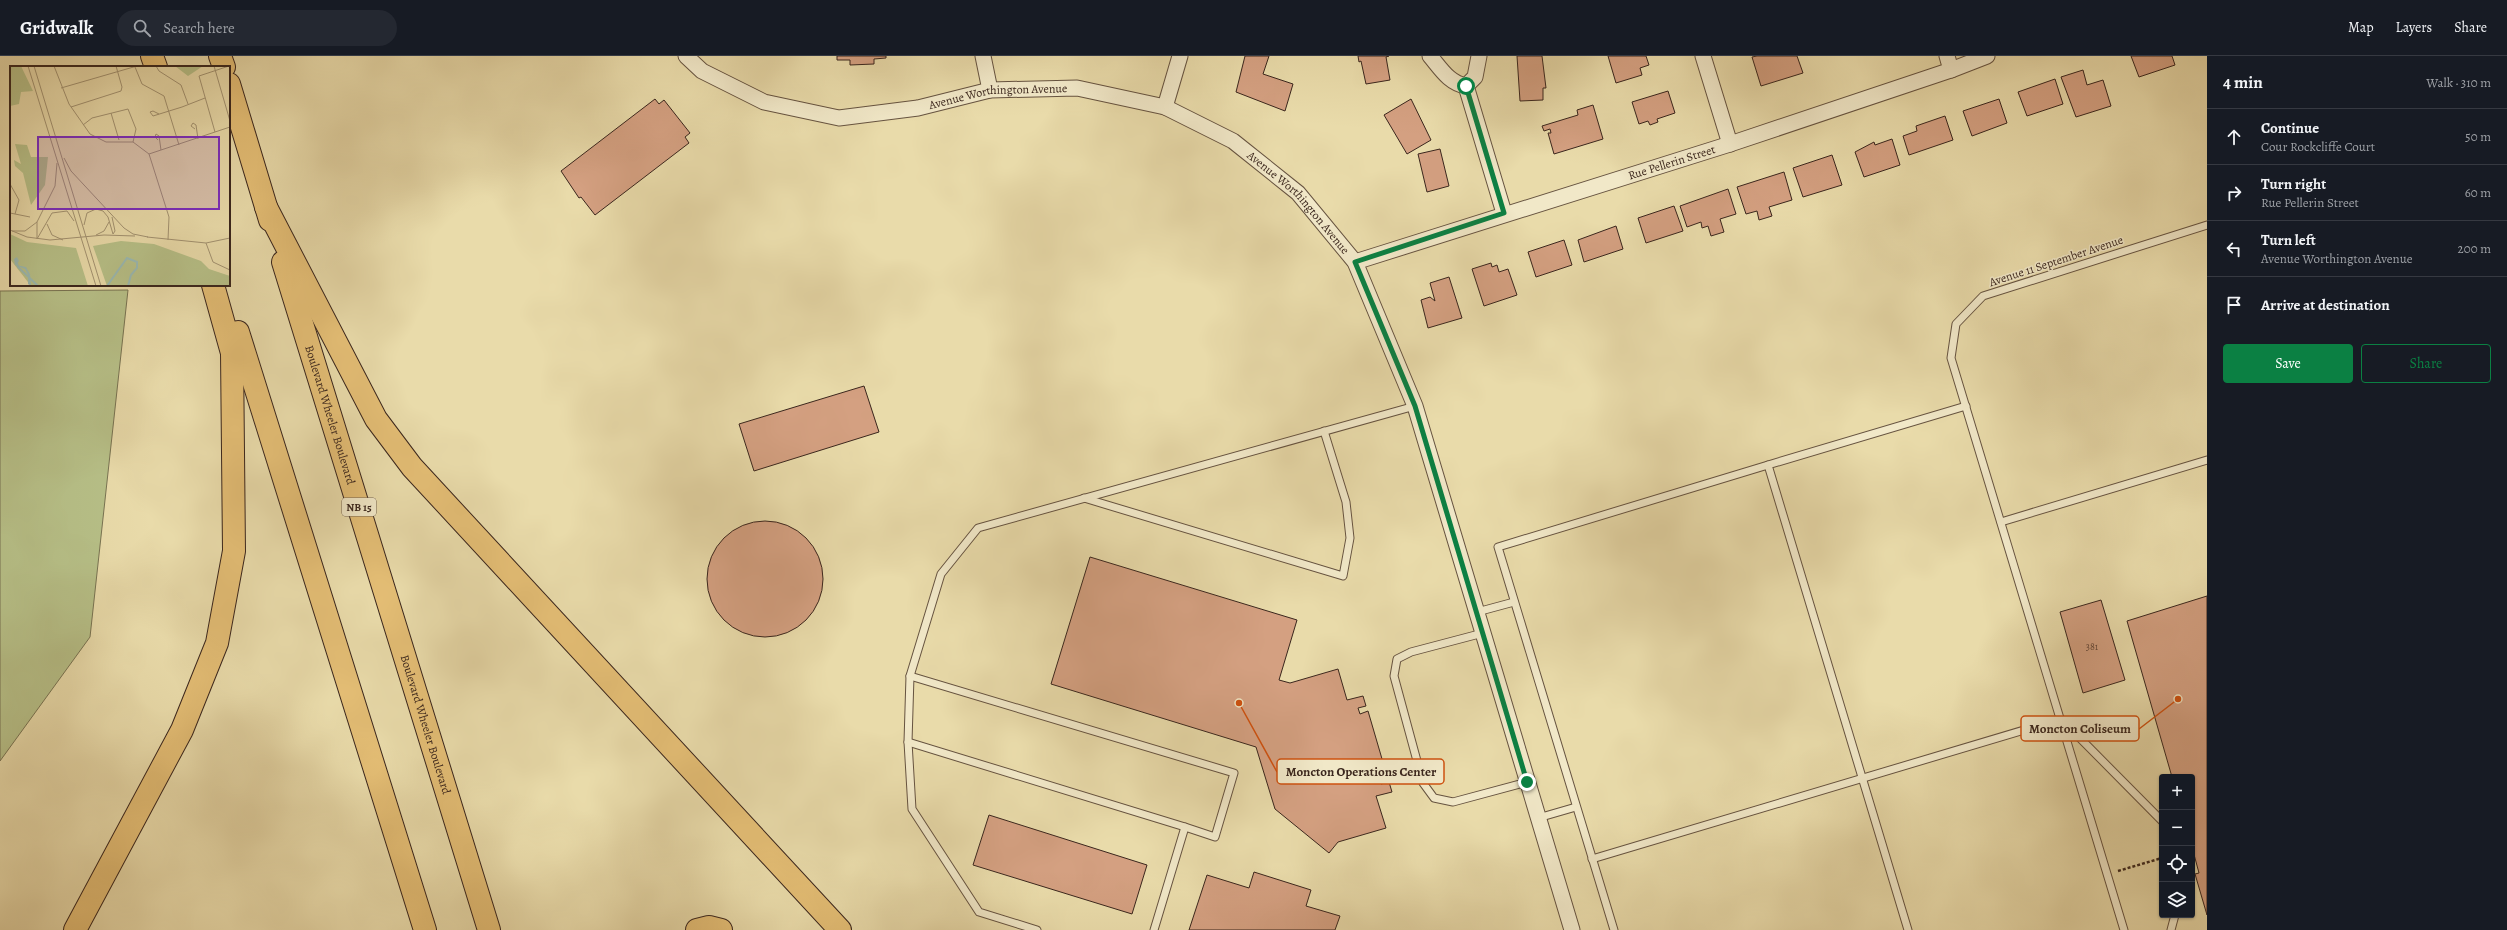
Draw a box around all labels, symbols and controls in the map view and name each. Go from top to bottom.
search box [117,10,397,46]
text: Gridwalk [20,15,93,41]
icon: search [131,17,153,39]
text: Search here [163,18,235,38]
text: Map [2348,18,2374,37]
text: Layers [2396,18,2432,37]
text: Share [2454,18,2487,37]
inset map [10,66,230,286]
text: 4 min [2223,71,2263,94]
text: Walk · 310 m [2426,74,2491,91]
route start [1457,77,1475,95]
street label: Avenue Worthington Avenue [926,80,1067,113]
text: Continue [2261,118,2319,138]
icon: ahead [2223,126,2245,148]
text: 50 m [2465,128,2491,145]
text: Cour Rockcliffe Court [2261,138,2375,155]
street label: Rue Pellerin Street [1626,141,1717,184]
street label: Avenue Worthington Avenue [1243,147,1353,257]
text: Turn right [2261,174,2326,194]
icon: right [2223,182,2245,204]
text: 60 m [2465,184,2491,201]
text: Rue Pellerin Street [2261,194,2359,211]
text: Turn left [2261,230,2316,250]
street label: Avenue 11 September Avenue [1986,232,2125,291]
icon: left [2223,238,2245,260]
text: 200 m [2458,240,2491,257]
text: Avenue Worthington Avenue [2261,250,2413,267]
icon: arrive [2223,294,2245,316]
text: Arrive at destination [2261,295,2390,315]
street label: Boulevard Wheeler Boulevard [301,343,359,487]
button: Save [2223,344,2353,383]
button: Share [2361,344,2491,383]
road number: NB 15 [342,498,376,516]
house number: 381 [2086,640,2099,653]
street label: Boulevard Wheeler Boulevard [397,653,455,797]
callout: Moncton Coliseum [2021,716,2139,741]
text: Moncton Coliseum [2029,720,2131,737]
callout: Moncton Operations Center [1277,759,1444,784]
text: Moncton Operations Center [1286,763,1437,780]
route end [1518,773,1536,791]
map controls [2159,774,2195,918]
button: + [2159,774,2195,810]
button: − [2159,810,2195,846]
button: locate [2159,846,2195,882]
button: layers [2159,882,2195,918]

